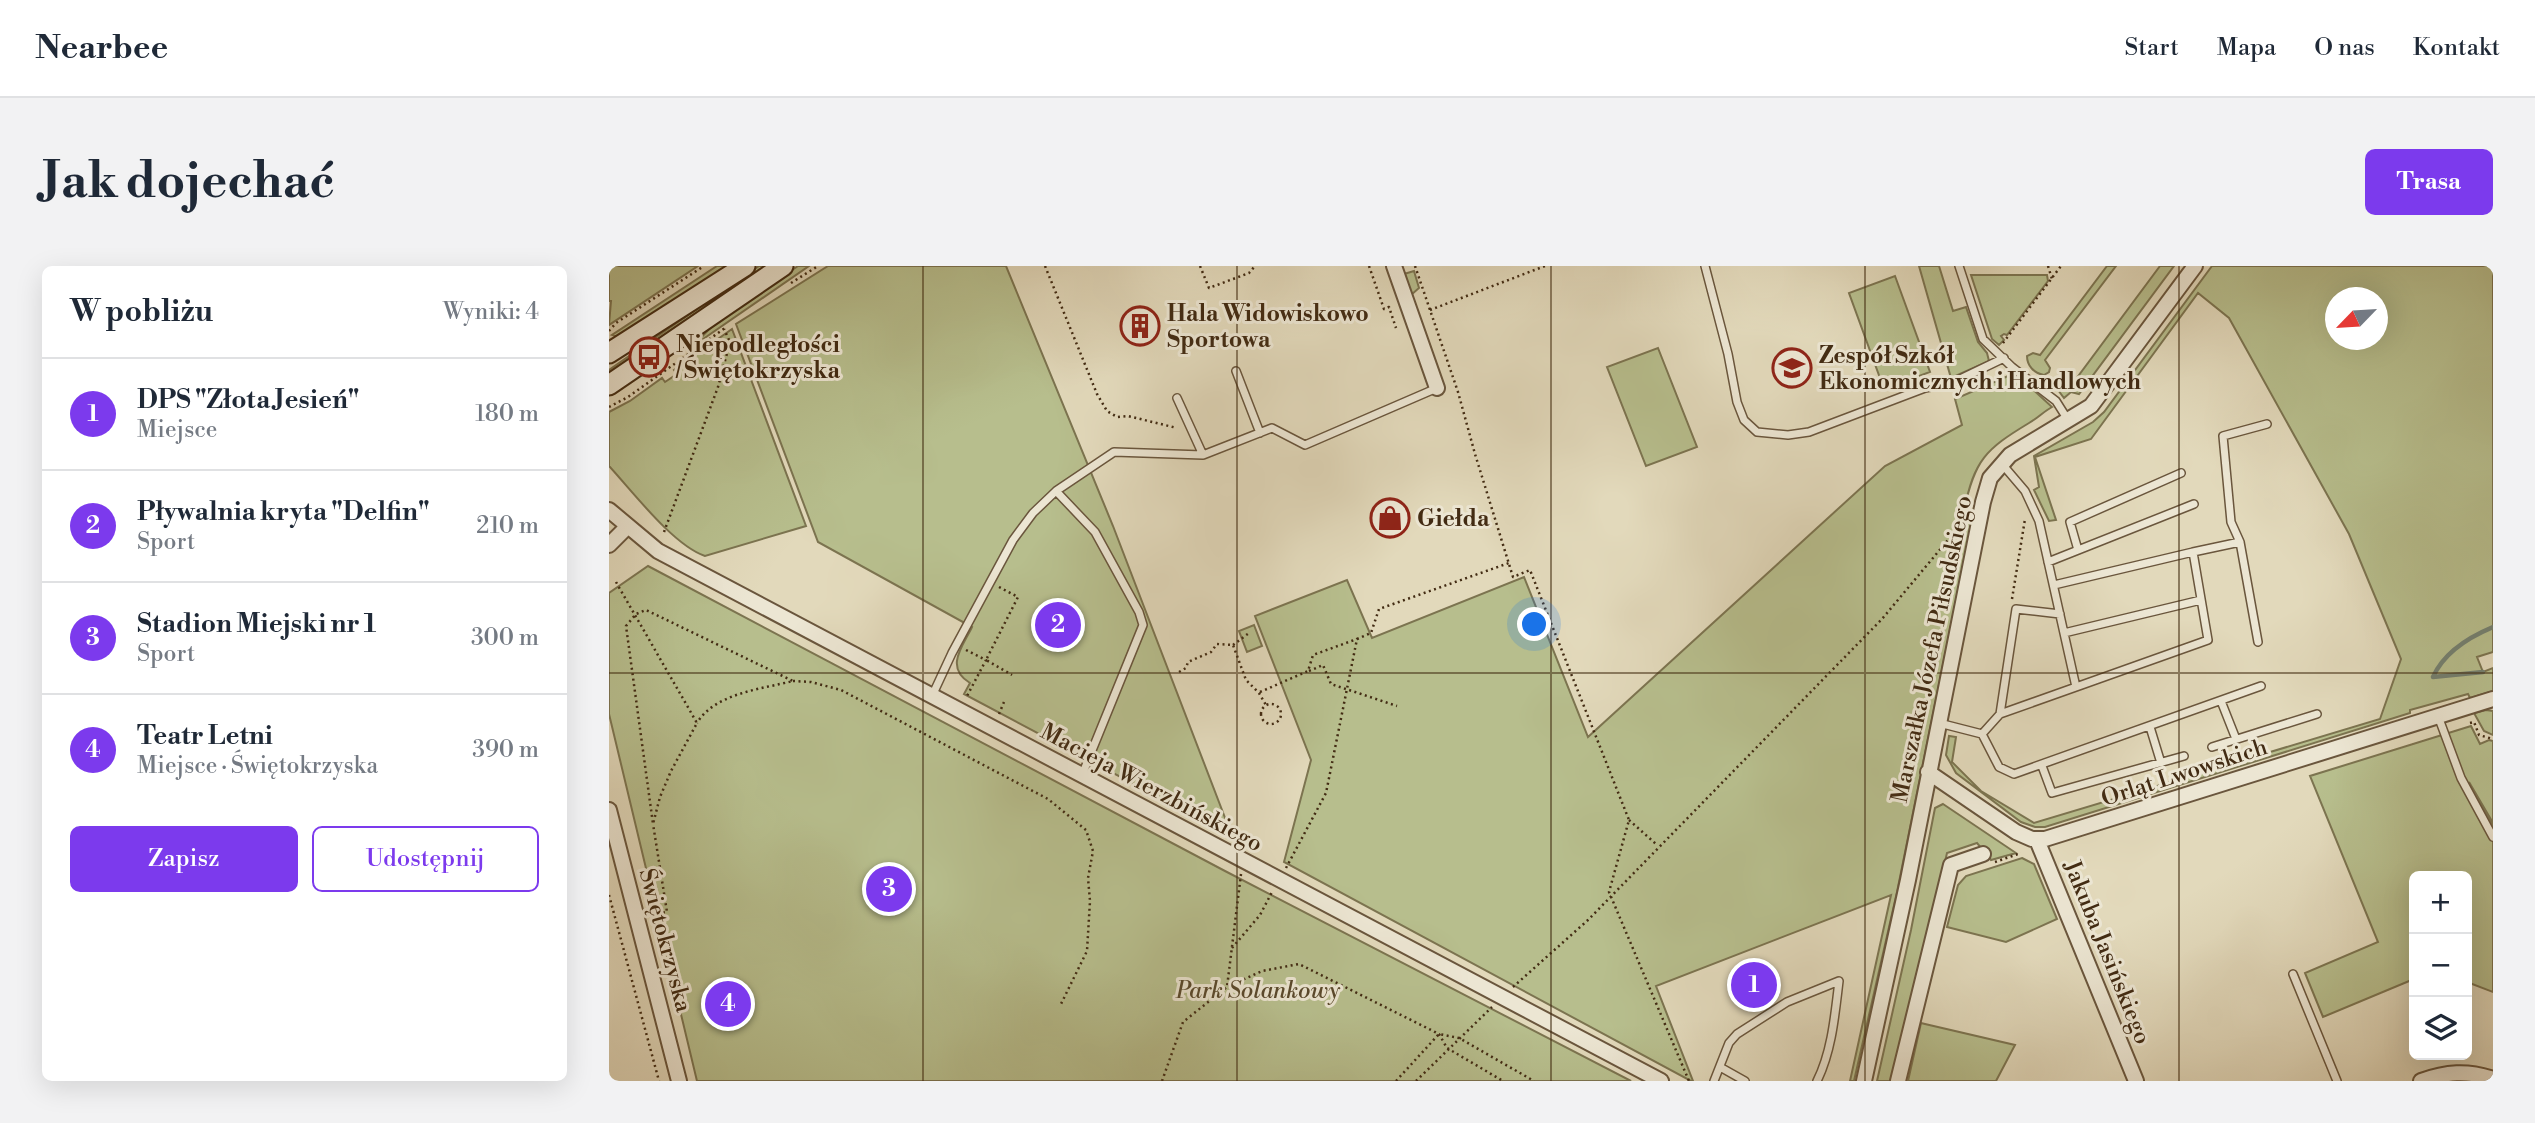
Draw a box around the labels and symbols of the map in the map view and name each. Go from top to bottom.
north arrow [2325,287,2388,350]
place label: Hala Widowiskowo Sportowa [1167,300,1369,354]
building icon: Hala Widowiskowo Sportowa [1119,305,1161,347]
place label: Niepodległości / Świętokrzyska [675,331,841,385]
bus stop icon: Niepodległości / Świętokrzyska [628,336,670,378]
place label: Zespół Szkół Ekonomicznych i Handlowych [1819,342,2141,396]
school or university icon: Zespół Szkół Ekonomicznych i Handlowych [1771,347,1813,389]
street label: Marszałka Józefa Piłsudskiego [1886,493,1978,805]
shop icon: Giełda [1369,497,1411,539]
place label: Giełda [1417,505,1490,533]
pin: 2 [1035,599,1081,651]
your location [1517,607,1551,641]
street label: Macieja Wierzbińskiego [1036,717,1267,858]
street label: Orląt Lwowskich [2098,733,2271,813]
street label: Jakuba Jasińskiego [2057,856,2157,1048]
pin: 3 [866,863,912,915]
street label: Świętokrzyska [632,865,701,1015]
pin: 1 [1731,959,1777,1011]
park label: Park Solankowy [1175,977,1341,1005]
pin: 4 [705,978,751,1030]

